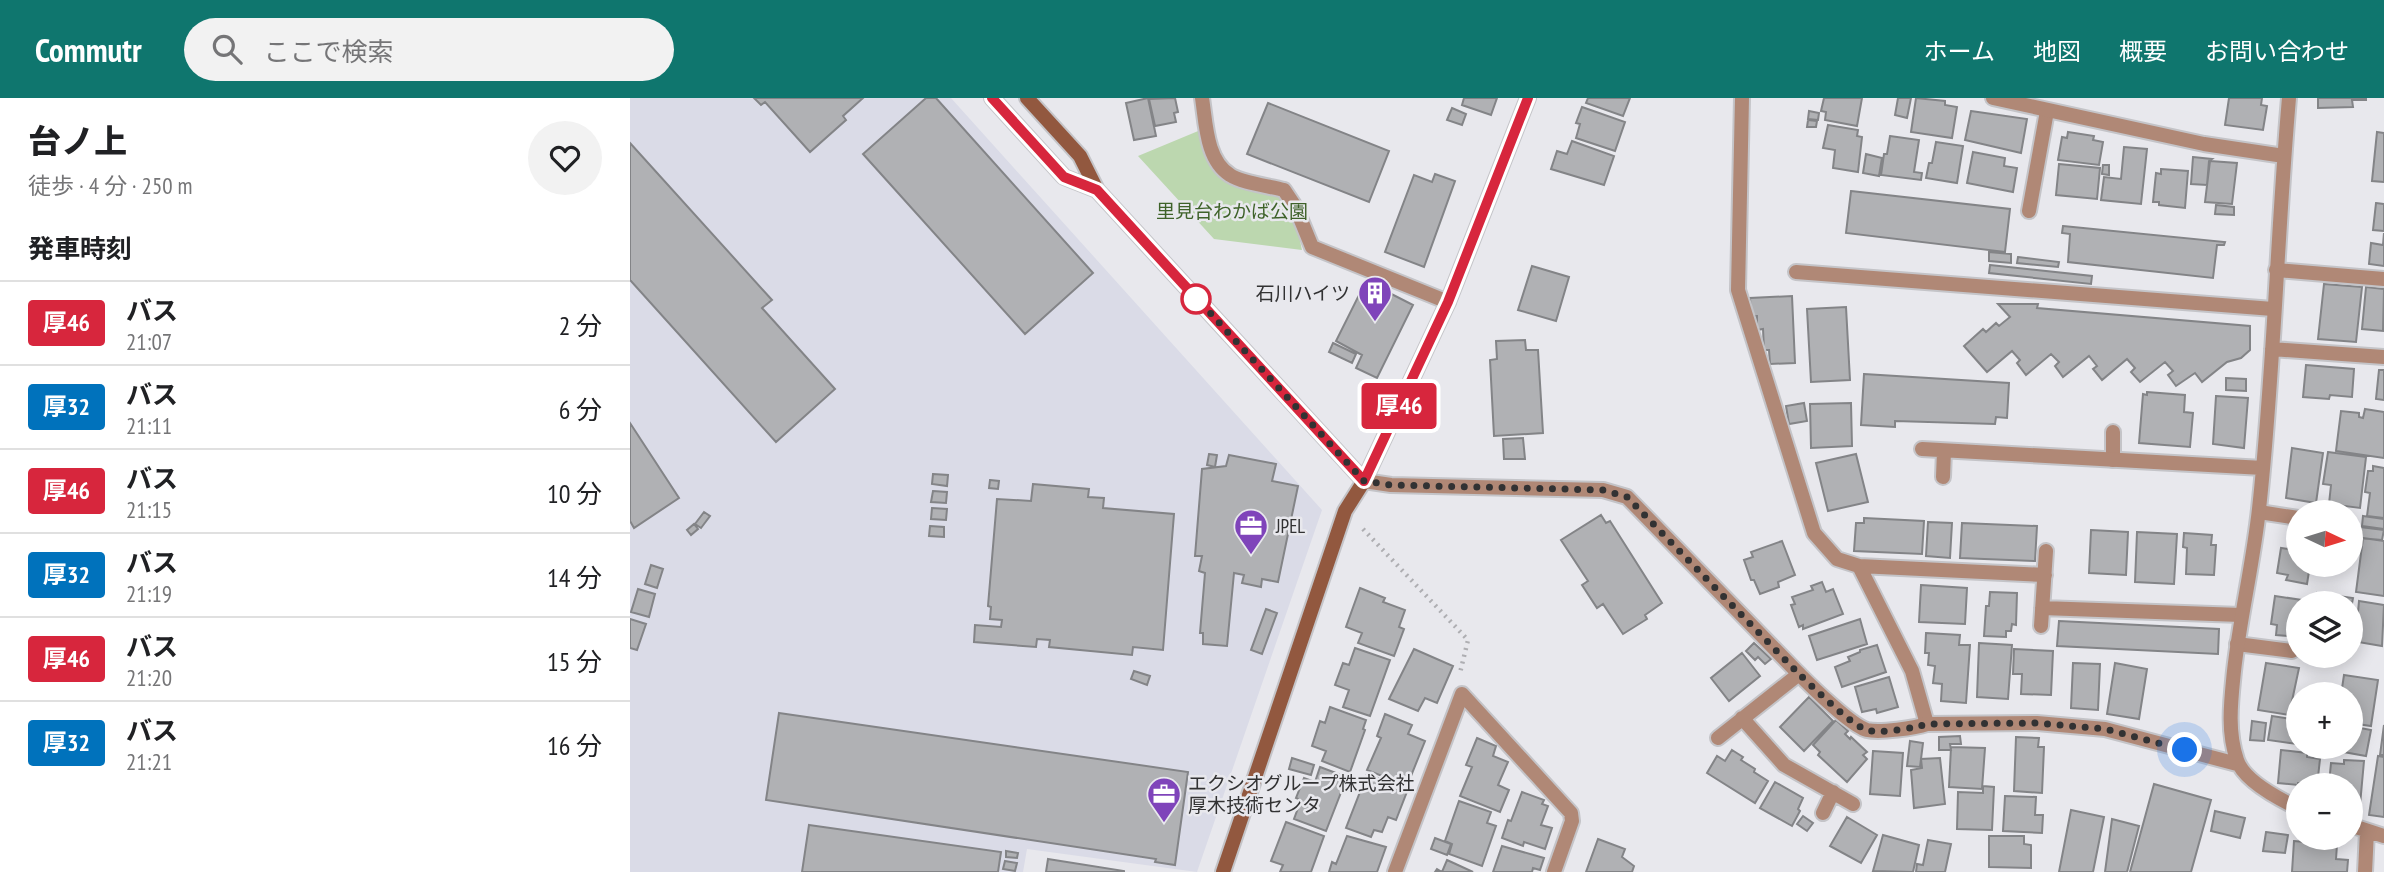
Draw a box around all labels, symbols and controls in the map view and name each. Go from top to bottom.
search box [184,18,674,81]
text: Commutr [35,28,142,71]
icon: search [208,30,246,68]
text: ここで検索 [264,35,394,68]
text: ホーム [1924,36,1995,67]
text: 地図 [2033,36,2081,67]
text: 概要 [2119,36,2167,67]
text: お問い合わせ [2205,36,2349,67]
text: 台ノ上 [28,119,127,162]
button: heart [528,121,602,195]
text: 徒歩 · 4 分 · 250 m [28,171,192,200]
park label: 里見台わかば公園 [1156,199,1308,223]
text: 発車時刻 [28,232,132,265]
building icon: 石川ハイツ [1356,274,1394,323]
place label: 石川ハイツ [1255,281,1350,305]
unlabelled marker [1181,284,1211,314]
text: バス [126,294,178,327]
text: 厚46 [43,307,90,338]
text: 2 分 [559,309,602,342]
text: 21:07 [126,327,172,356]
text: バス [126,378,178,411]
line badge: 厚46 [1359,383,1439,429]
text: 厚46 [1376,390,1422,421]
text: 厚32 [43,391,90,422]
text: 6 分 [559,393,602,426]
text: 21:11 [126,411,172,440]
text: バス [126,462,178,495]
text: 厚46 [43,475,90,506]
text: 10 分 [547,477,602,510]
text: 21:15 [126,495,172,524]
north arrow [2286,500,2362,578]
map controls [2286,500,2363,850]
office icon: JPEL [1232,507,1270,556]
place label: JPEL [1275,514,1305,538]
text: バス [126,546,178,579]
text: 厚32 [43,559,90,590]
text: 14 分 [547,561,602,594]
text: 21:19 [126,579,172,608]
button: layers [2286,591,2363,668]
text: バス [126,630,178,663]
text: 厚46 [43,643,90,674]
text: 15 分 [547,645,602,678]
text: 21:20 [126,663,172,692]
button: + [2286,682,2363,759]
text: バス [126,714,178,747]
text: 厚32 [43,727,90,758]
text: 16 分 [547,729,602,762]
your location [2167,732,2202,767]
text: 21:21 [126,747,172,776]
place label: エクシオグループ株式会社 厚木技術センタ [1188,771,1414,817]
button: − [2286,773,2363,850]
office icon: エクシオグループ株式会社 厚木技術センタ [1145,775,1183,824]

